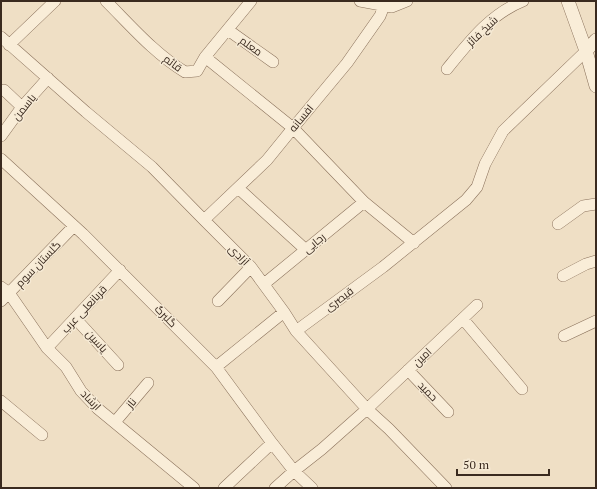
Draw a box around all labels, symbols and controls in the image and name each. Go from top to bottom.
street label: شیخ فائز [463,13,501,51]
street label: معلم [236,33,265,60]
street label: قائم [160,51,185,75]
street label: یاسمن [9,91,39,123]
street label: افسانه [285,101,317,135]
street label: رجایی [300,230,328,256]
street label: گلستان سوم [12,238,64,291]
street label: آزادی [226,242,252,269]
street label: قربانعلی عرب [58,282,110,336]
street label: قیصری [322,284,356,314]
street label: گلبرگ [152,302,180,330]
street label: یاسین [83,327,111,355]
street label: امین [410,345,434,369]
street label: حمید [415,378,441,404]
street label: ارشاد [78,387,104,413]
street label: ناز [122,395,139,412]
scale bar [457,451,549,477]
text: 50 m [463,457,490,472]

